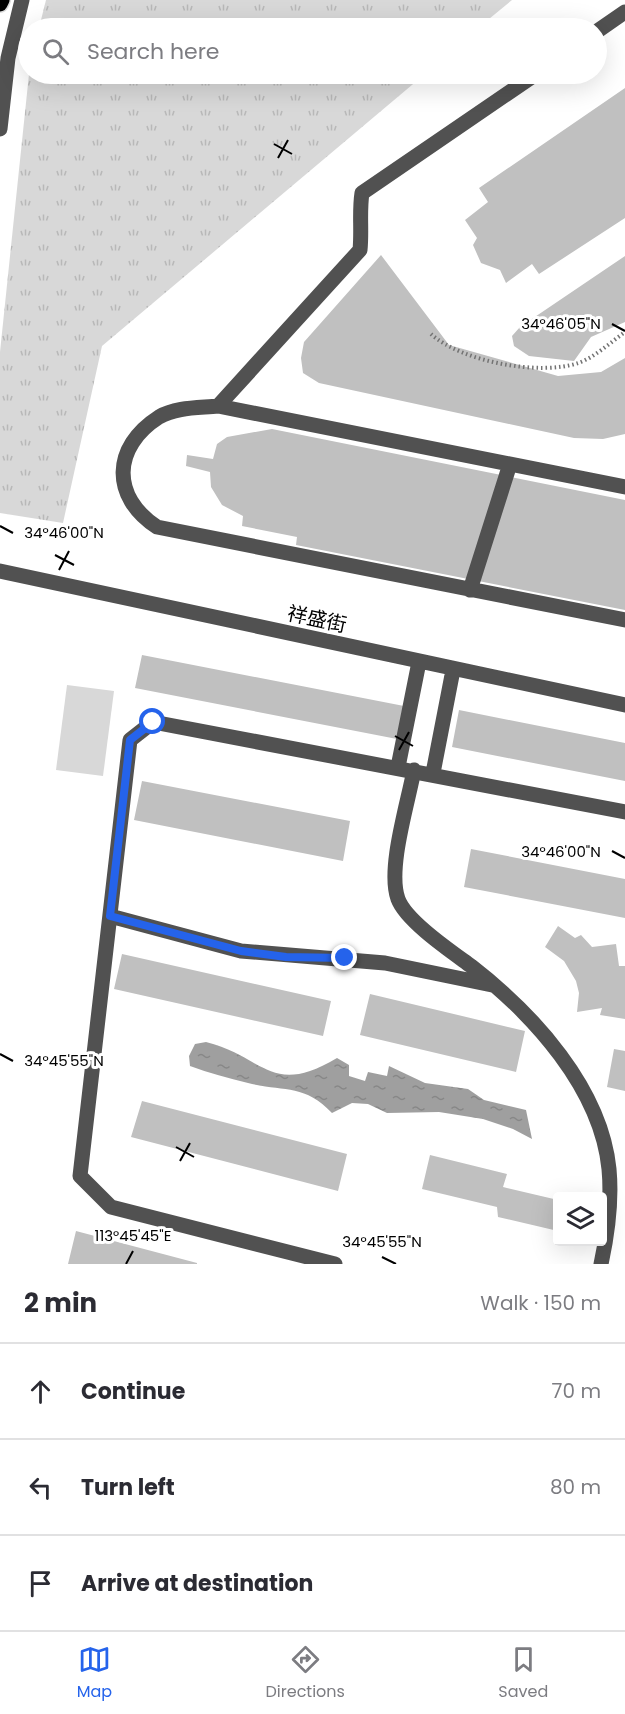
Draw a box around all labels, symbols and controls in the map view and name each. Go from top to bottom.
search box [18,18,607,84]
icon: search [39,35,72,68]
text: Search here [87,36,220,67]
text: 34°46'05"N [521,313,601,334]
text: 34°46'00"N [24,522,104,543]
street label: 祥盛街 [285,599,349,639]
route start [139,708,165,734]
text: 34°46'00"N [521,841,601,862]
route end [331,944,357,970]
text: 34°45'55"N [24,1050,104,1071]
map controls [553,1192,607,1246]
button: layers [553,1192,607,1246]
text: 113°45'45"E [95,1225,171,1246]
text: 34°45'55"N [342,1231,422,1252]
text: 2 min [24,1285,97,1321]
text: Walk · 150 m [480,1289,601,1317]
icon: ahead [24,1375,57,1408]
text: Continue [81,1376,185,1407]
text: 70 m [552,1377,601,1405]
icon: left [24,1471,57,1504]
text: Turn left [81,1472,175,1503]
text: 80 m [550,1473,601,1501]
icon: arrive [24,1567,57,1600]
text: Arrive at destination [81,1568,313,1599]
tab: Map [77,1643,112,1704]
tab: Directions [266,1643,345,1704]
tab: Saved [498,1643,548,1704]

